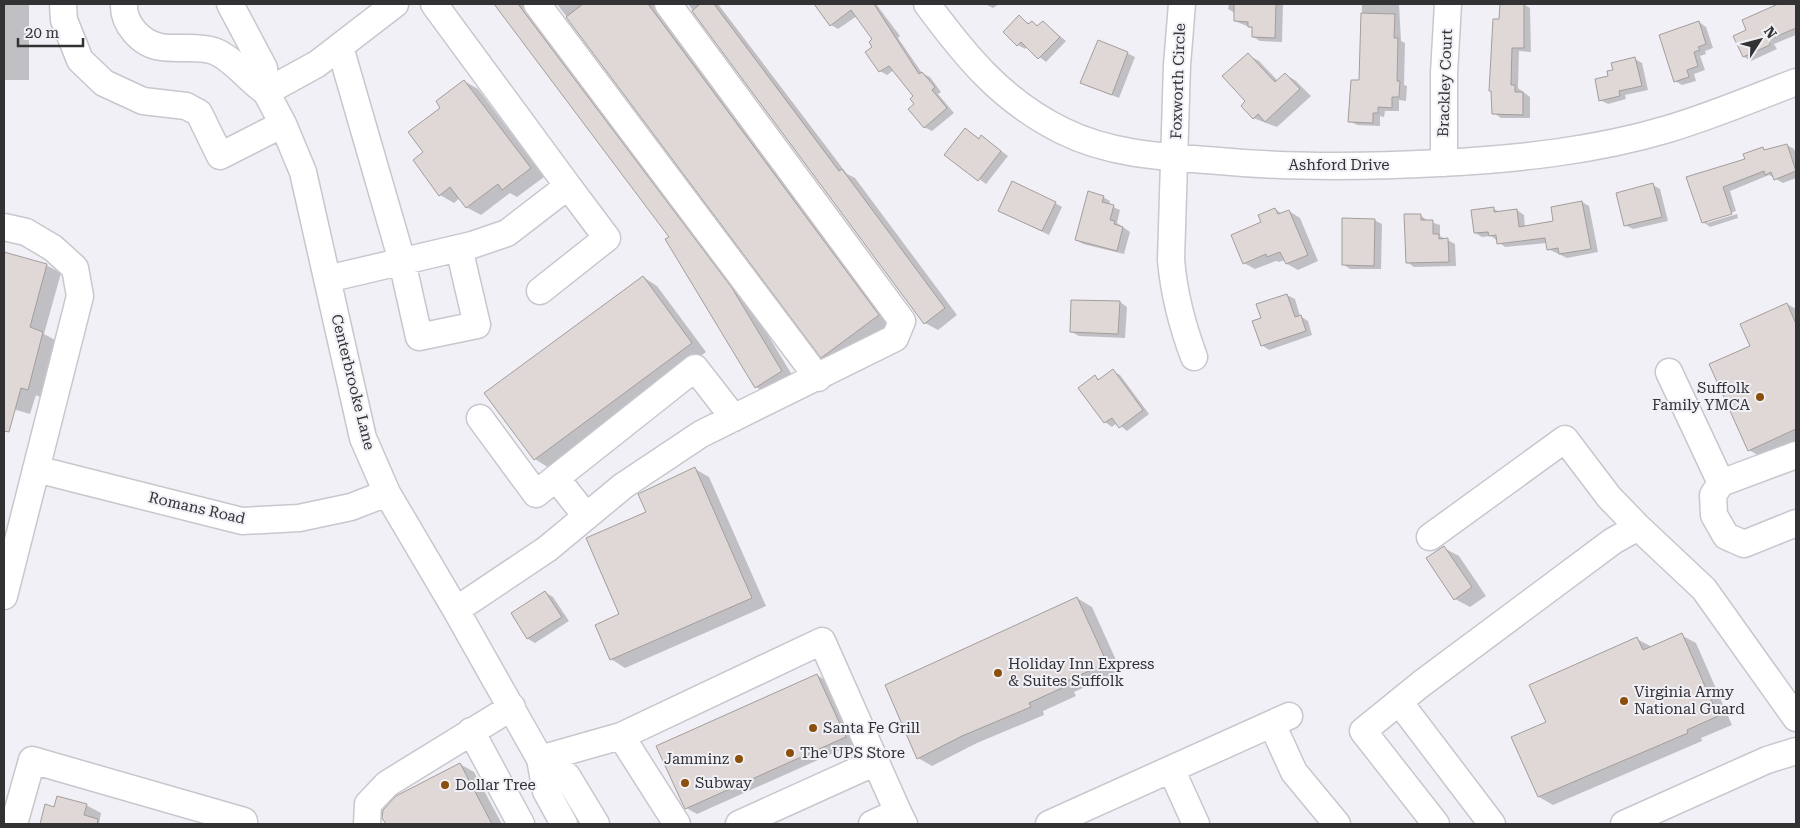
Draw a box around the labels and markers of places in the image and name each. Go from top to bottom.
place label: Suffolk Family YMCA [1652,379,1751,414]
marker: Suffolk Family YMCA [1754,391,1766,403]
place label: Holiday Inn Express & Suites Suffolk [1008,655,1154,690]
marker: Holiday Inn Express & Suites Suffolk [992,667,1004,679]
place label: Virginia Army National Guard [1634,683,1745,718]
marker: Virginia Army National Guard [1618,695,1630,707]
place label: Santa Fe Grill [823,719,920,737]
marker: Santa Fe Grill [807,722,819,734]
place label: The UPS Store [800,744,905,762]
marker: The UPS Store [784,747,796,759]
place label: Jamminz [664,750,729,768]
marker: Jamminz [733,753,745,765]
place label: Subway [695,774,752,792]
place label: Dollar Tree [455,776,536,794]
marker: Subway [679,777,691,789]
marker: Dollar Tree [439,779,451,791]

